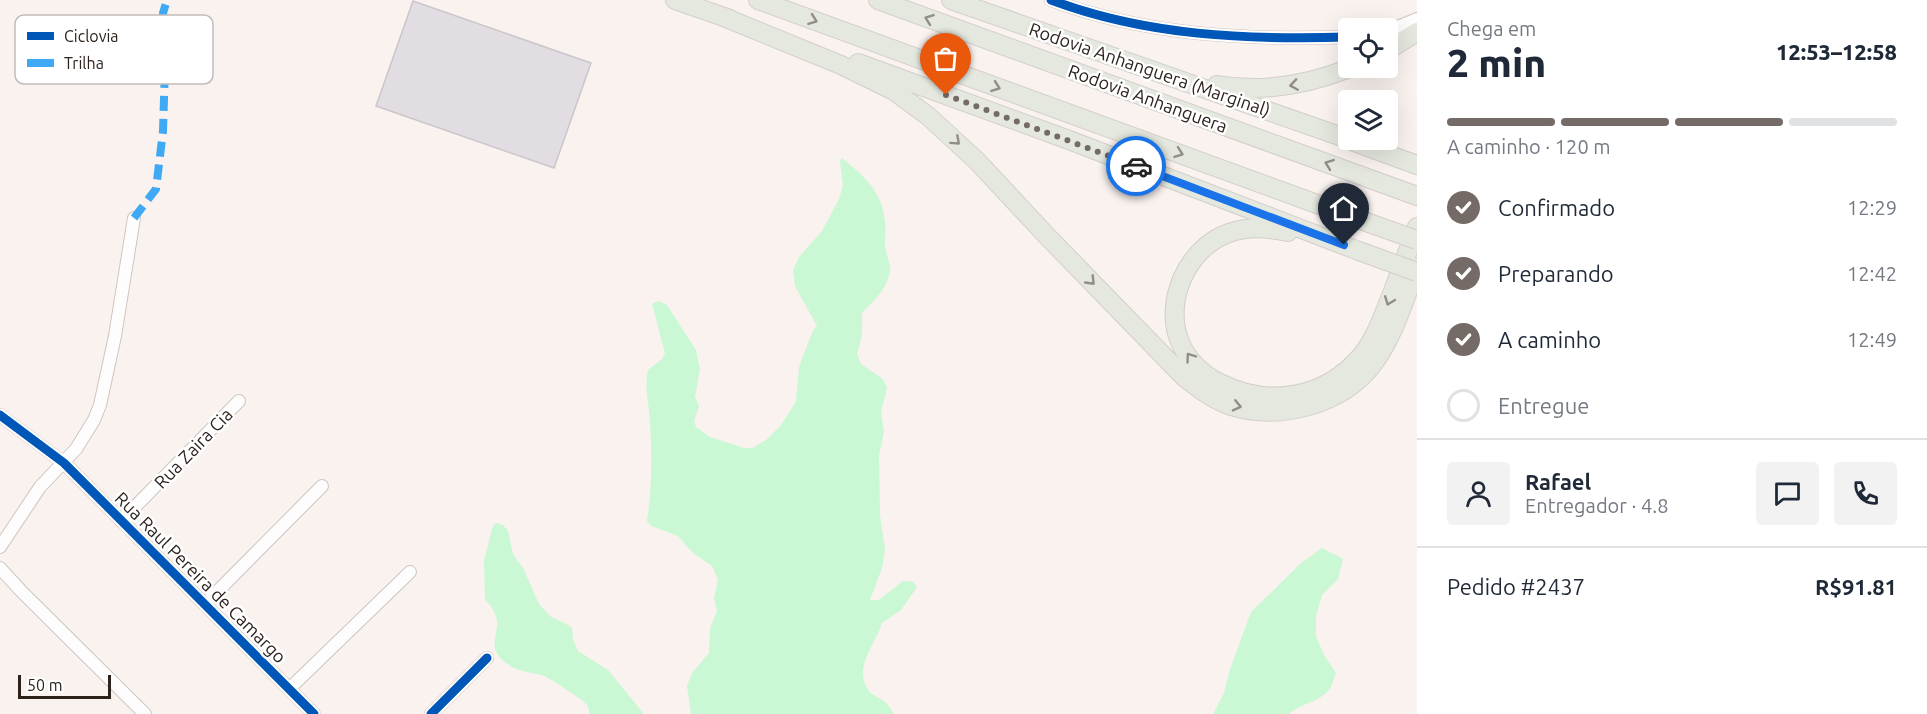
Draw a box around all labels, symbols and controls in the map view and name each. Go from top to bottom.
one-way arrow [807,13,818,25]
one-way arrow [924,13,935,26]
legend [15,15,213,84]
street label: Rodovia Anhanguera (Marginal) [1027,17,1273,121]
text: Chega em [1447,17,1536,40]
map controls [1338,18,1398,150]
button: locate [1338,18,1398,78]
text: Ciclovia [64,27,119,45]
pin [920,33,971,95]
text: 12:53–12:58 [1776,39,1897,64]
text: 2 min [1447,41,1546,84]
icon: bag [929,42,962,75]
text: Trilha [64,54,104,72]
street label: Rodovia Anhanguera [1066,59,1230,137]
one-way arrow [1289,78,1299,90]
one-way arrow [990,79,1001,92]
button: layers [1338,90,1398,150]
one-way arrow [949,134,959,145]
text: A caminho · 120 m [1447,135,1611,158]
courier [1106,136,1166,196]
one-way arrow [1174,146,1184,159]
icon: car [1120,150,1153,183]
one-way arrow [1324,159,1335,172]
pin [1318,183,1369,245]
icon: check [1447,191,1480,224]
icon: home [1327,192,1360,225]
text: Confirmado [1498,195,1615,220]
text: 12:29 [1847,196,1897,219]
icon: check [1447,257,1480,290]
text: Preparando [1498,261,1614,286]
text: 12:42 [1847,262,1897,285]
one-way arrow [1084,275,1095,285]
one-way arrow [1383,295,1396,306]
icon: check [1447,323,1480,356]
text: A caminho [1498,327,1601,352]
text: 12:49 [1847,328,1897,351]
one-way arrow [1186,353,1197,364]
text: Entregue [1498,393,1589,418]
one-way arrow [1232,399,1242,412]
street label: Rua Zaira Cia [150,404,236,492]
button: person [1447,462,1510,525]
button: chat [1756,462,1819,525]
button: phone [1834,462,1897,525]
text: Rafael [1525,469,1591,494]
street label: Rua Raul Pereira de Camargo [111,487,291,667]
text: Entregador · 4.8 [1525,494,1668,517]
text: Pedido #2437 [1447,574,1585,599]
text: R$91.81 [1815,574,1897,599]
scale bar [18,672,111,700]
text: 50 m [27,676,63,694]

